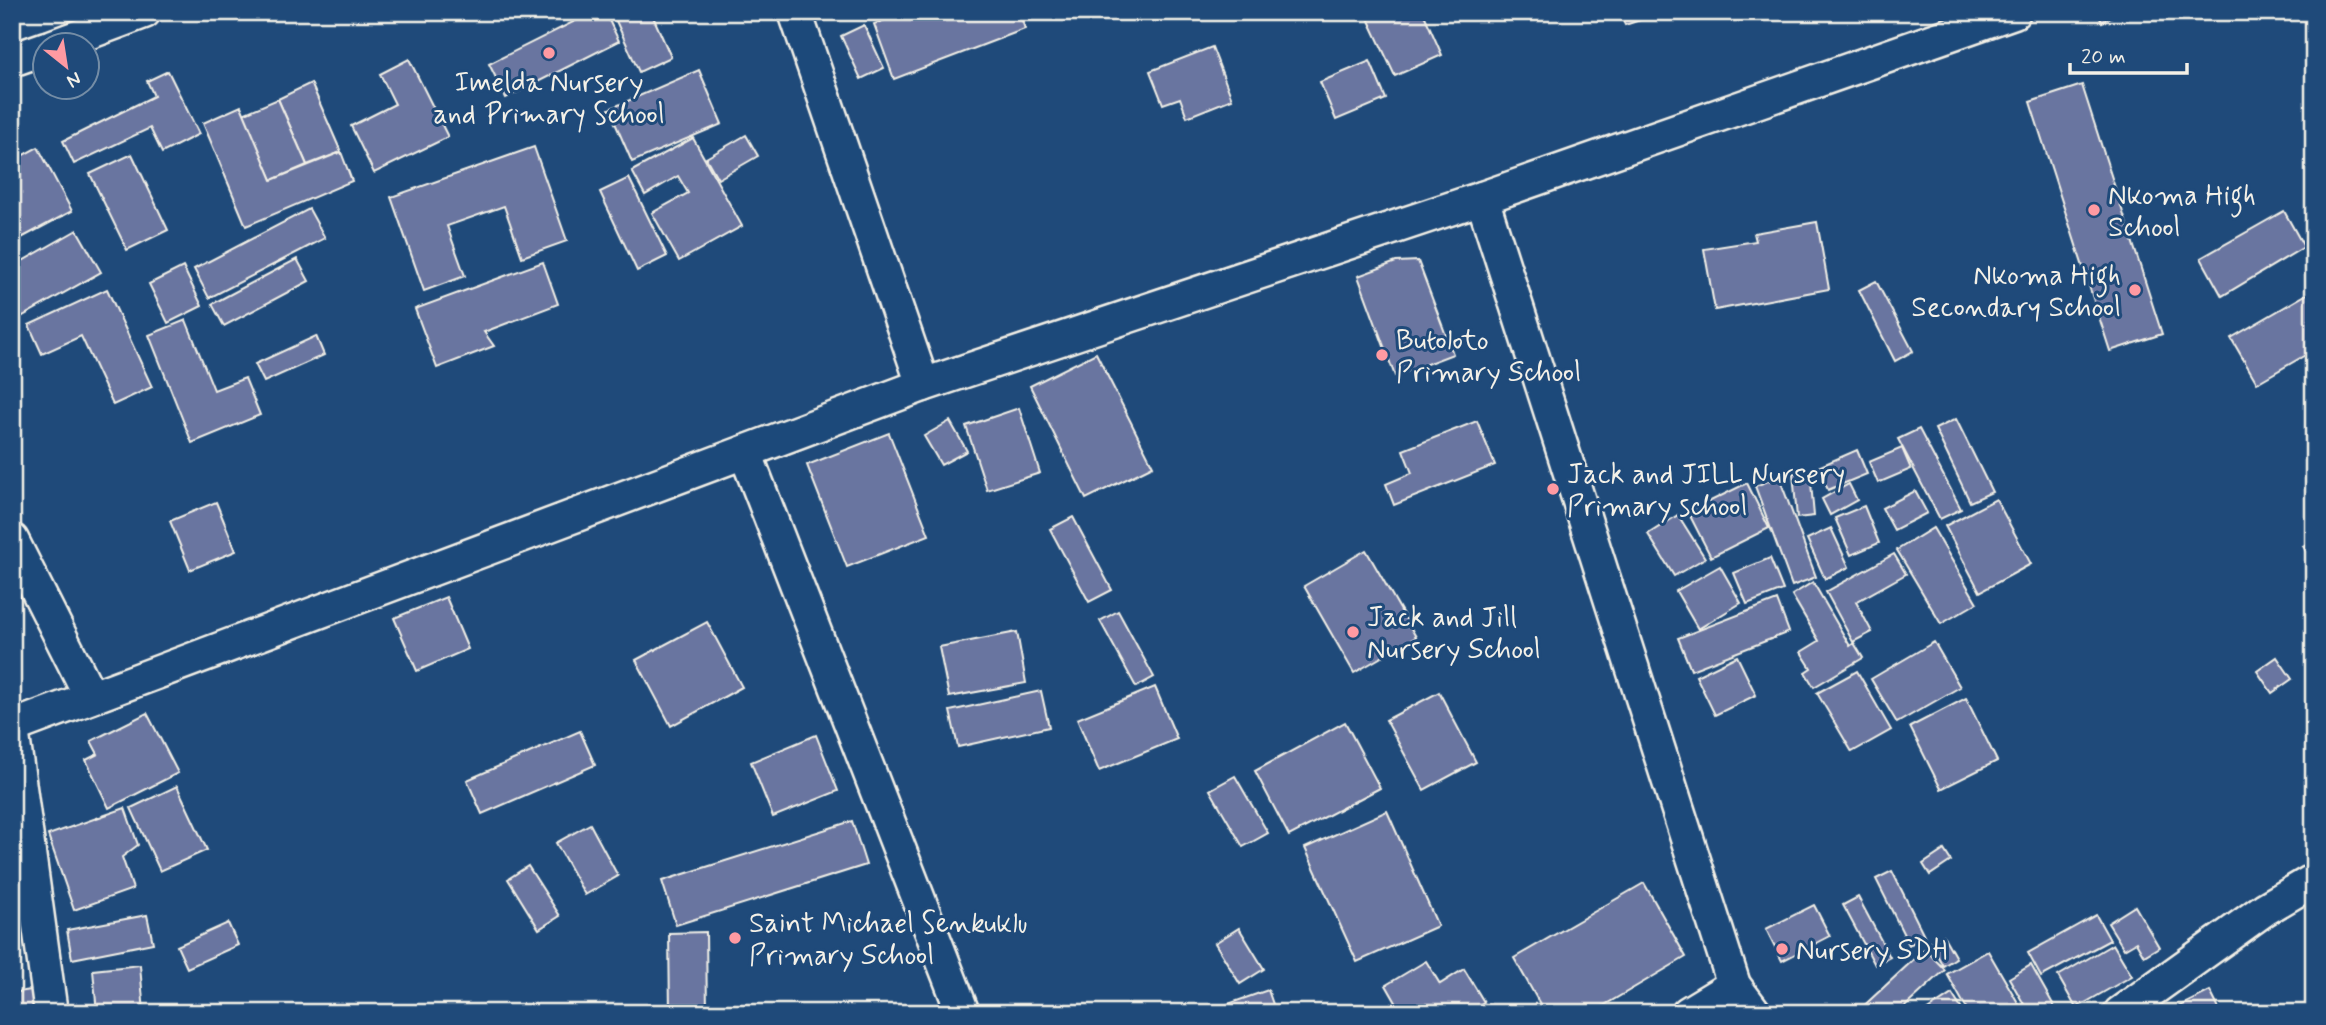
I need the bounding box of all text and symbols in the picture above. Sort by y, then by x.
north arrow [32,32,102,102]
scale bar [2070,32,2188,76]
text: 20 m [2081,43,2126,71]
marker: Imelda Nursery and Primary School [541,45,557,61]
text: N [62,65,85,93]
place label: Imelda Nursery and Primary School [433,65,665,134]
place label: Nkoma High School [2108,178,2256,247]
marker: Nkoma High School [2086,202,2102,218]
place label: Nkoma High Secondary School [1911,258,2121,327]
marker: Nkoma High Secondary School [2127,282,2143,298]
place label: Butoloto Primary School [1396,323,1581,392]
marker: Butoloto Primary School [1374,347,1390,363]
place label: Jack and JILL Nursery Primary school [1567,457,1845,526]
marker: Jack and JILL Nursery Primary school [1545,481,1561,497]
place label: Jack and Jill Nursery School [1367,600,1541,669]
marker: Jack and Jill Nursery School [1345,624,1361,640]
place label: Saint Michael Senkuklu Primary School [749,906,1028,975]
marker: Saint Michael Senkuklu Primary School [727,930,743,946]
place label: Nursery SDH [1796,933,1947,970]
marker: Nursery SDH [1774,941,1790,957]

